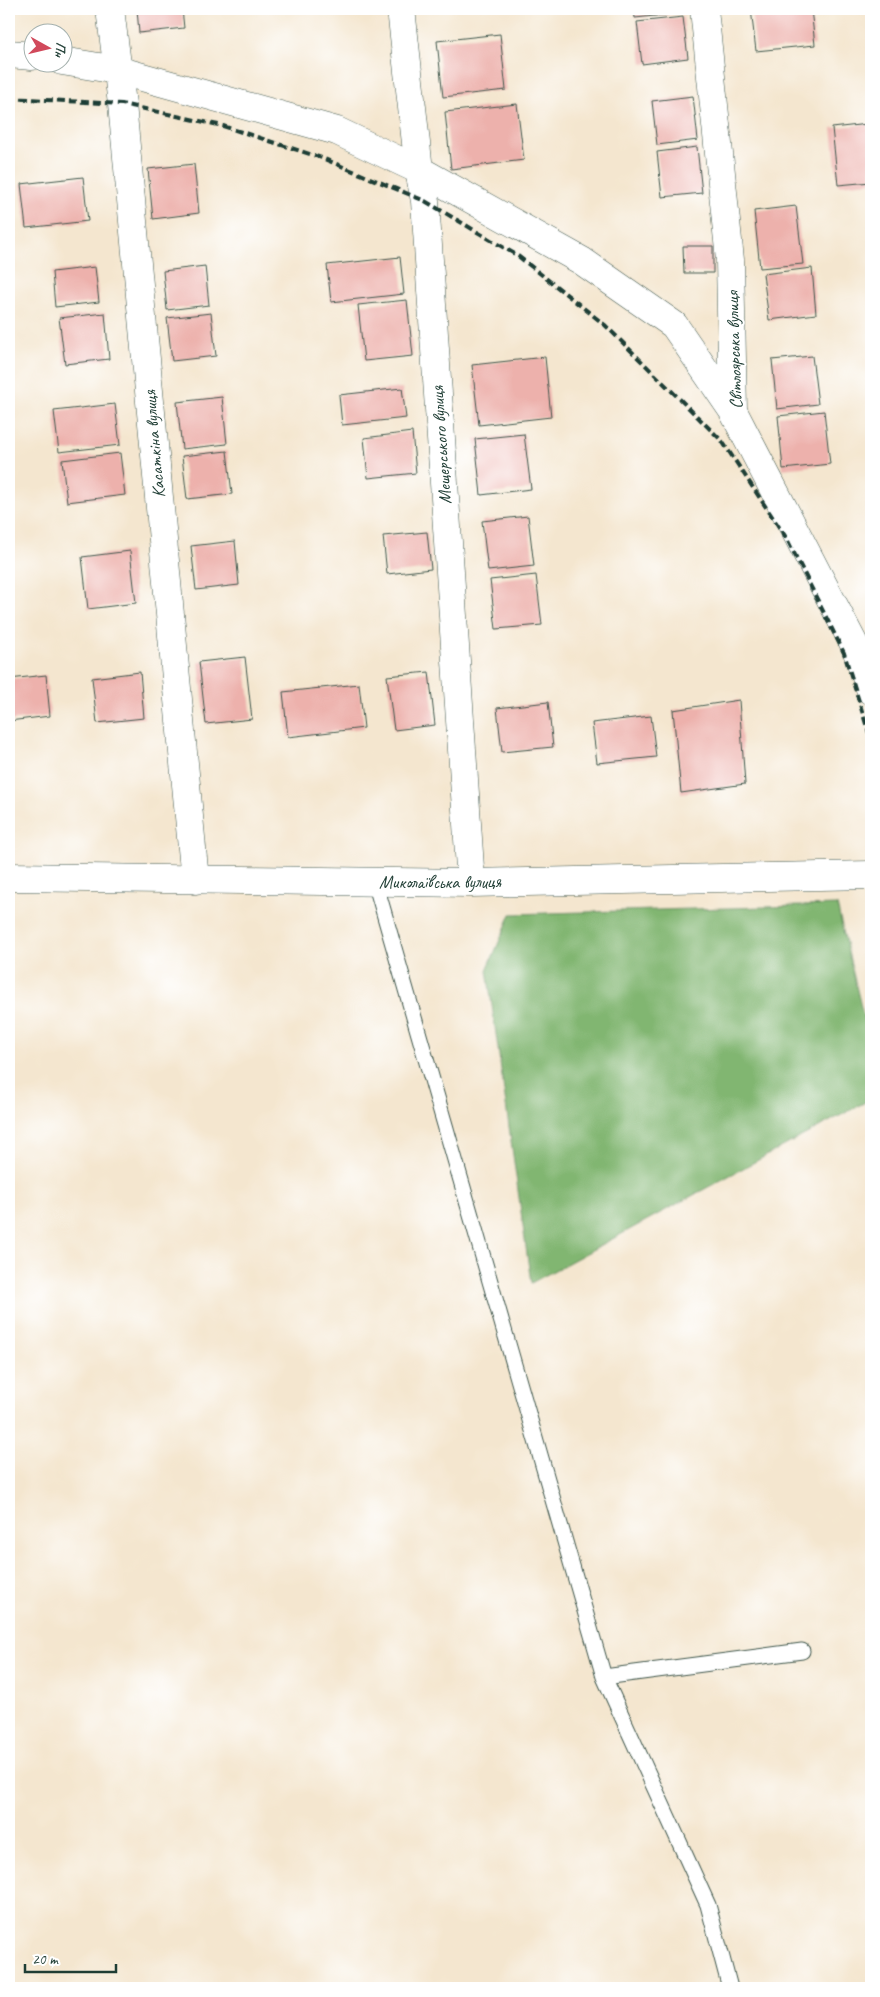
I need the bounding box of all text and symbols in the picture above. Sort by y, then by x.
north arrow [22,22,72,72]
text: Пн [51,41,70,59]
street label: Світлоярська вулиця [721,289,747,409]
street label: Мещерського вулиця [426,384,456,505]
street label: Касаткіна вулиця [138,388,170,499]
street label: Миколаївська вулиця [379,871,502,893]
scale bar [25,1942,116,1974]
text: 20 m [32,1950,59,1969]

